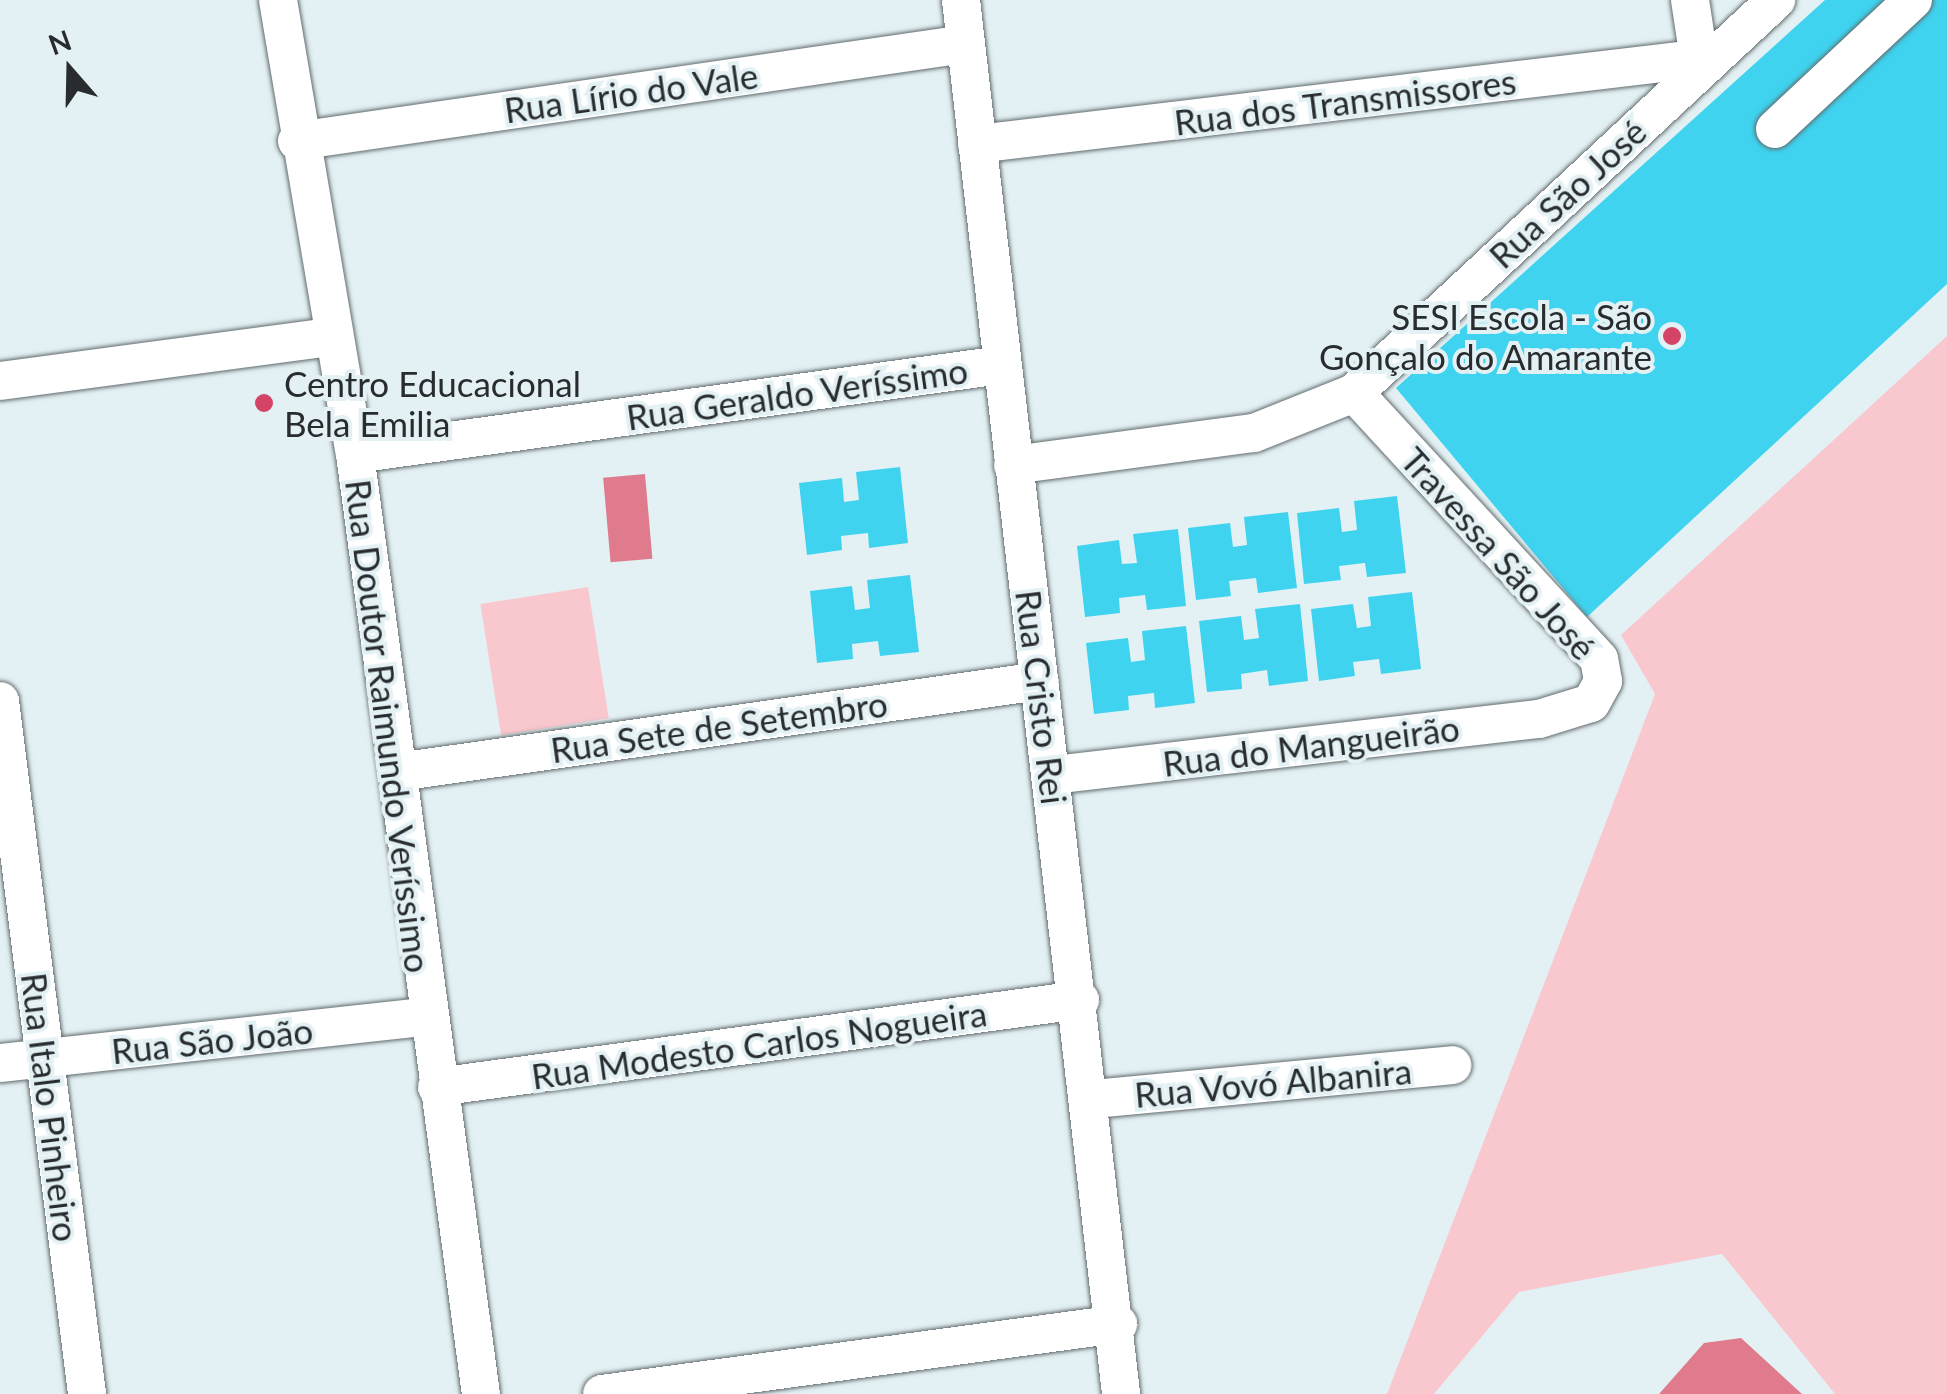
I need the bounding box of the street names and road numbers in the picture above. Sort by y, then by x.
street label: Rua Lírio do Vale [501,53,761,131]
street label: Rua dos Transmissores [1171,59,1519,143]
street label: Rua São José [1480,110,1654,276]
street label: Rua Geraldo Veríssimo [623,348,971,438]
street label: Travessa São José [1393,438,1605,668]
street label: Rua Doutor Raimundo Veríssimo [338,476,440,976]
street label: Rua Cristo Rei [1008,587,1076,807]
street label: Rua Sete de Setembro [548,682,890,770]
street label: Rua do Mangueirão [1160,706,1462,784]
street label: Rua Italo Pinheiro [14,970,88,1244]
street label: Rua Modesto Carlos Nogueira [529,991,989,1097]
street label: Rua São João [109,1008,315,1072]
street label: Rua Vovó Albanira [1131,1049,1415,1115]

